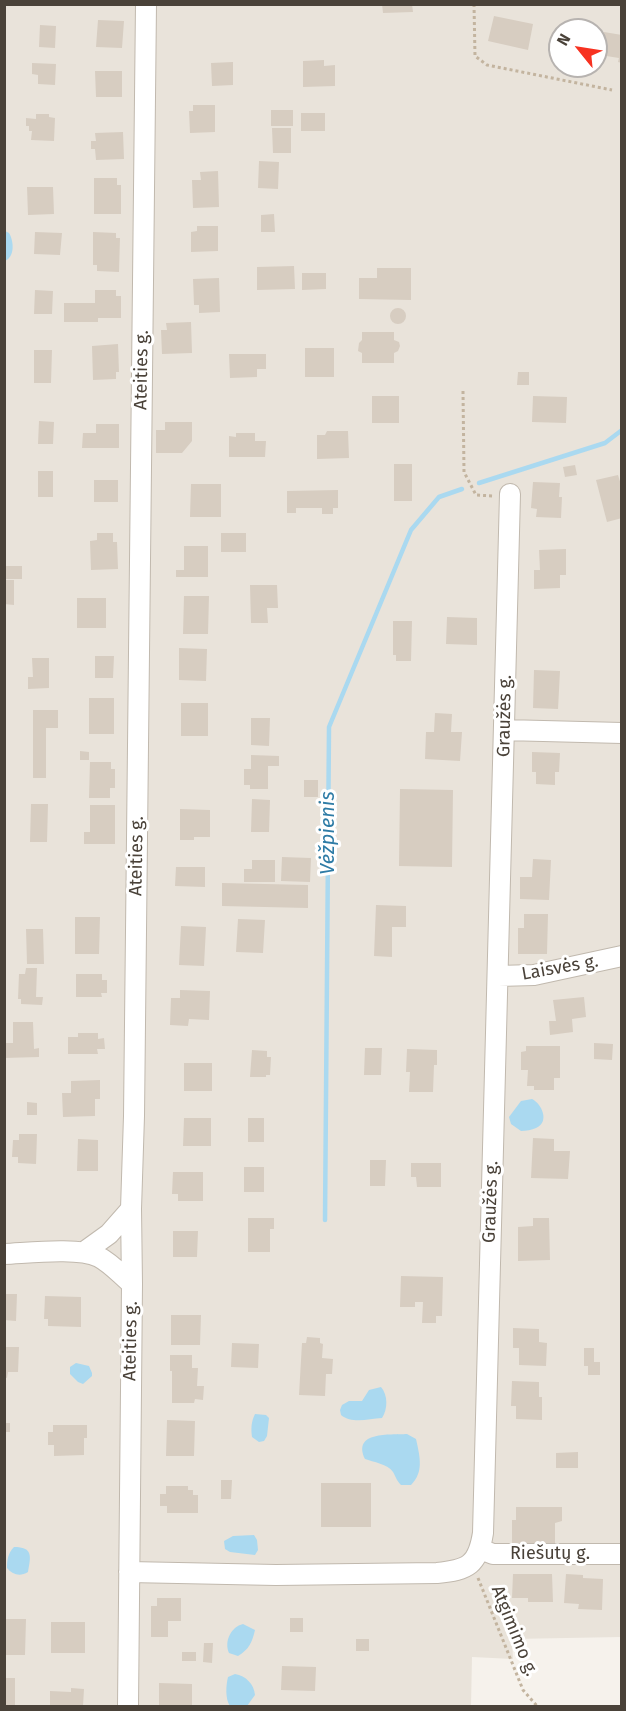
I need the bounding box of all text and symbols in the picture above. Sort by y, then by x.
north arrow [548,18,608,78]
text: N [553,30,575,49]
street label: Ateities g. [131,330,153,410]
street label: Graužės g. [493,675,517,757]
water label: Vėžpienis [316,791,340,875]
street label: Ateities g. [126,816,148,896]
street label: Laisvės g. [520,951,600,985]
street label: Graužės g. [479,1160,503,1244]
street label: Ateities g. [120,1301,142,1381]
street label: Riešutų g. [510,1543,590,1565]
street label: Atgimimo g. [486,1583,542,1679]

